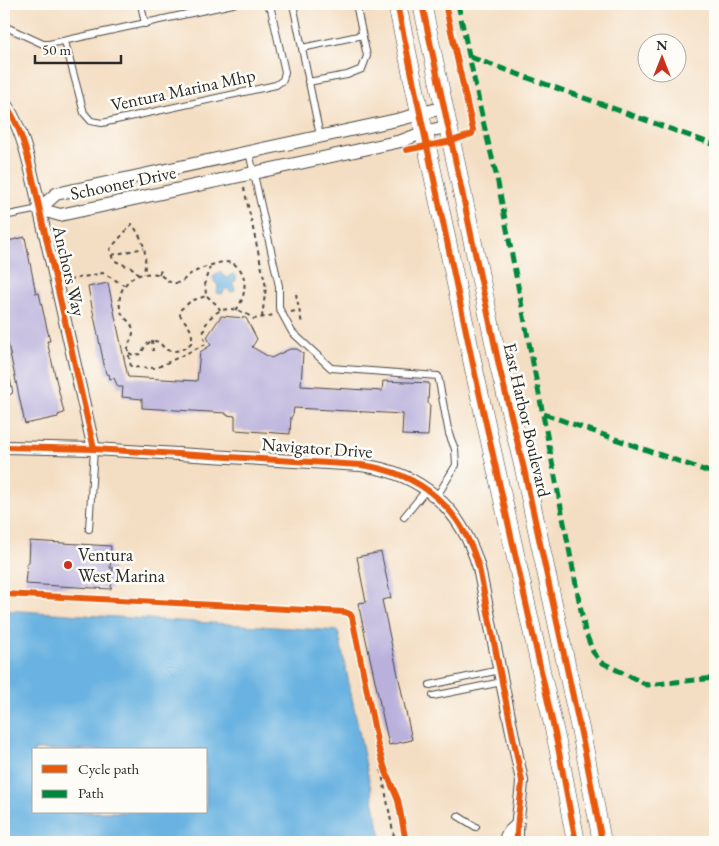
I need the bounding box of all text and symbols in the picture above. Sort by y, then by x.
scale bar [35,32,121,64]
north arrow [636,32,686,82]
text: N [656,36,668,54]
text: 50 m [42,40,71,59]
street label: Ventura Marina Mhp [108,63,257,116]
street label: Schooner Drive [68,160,178,205]
street label: Anchors Way [48,222,91,319]
street label: East Harbor Boulevard [499,340,557,500]
street label: Navigator Drive [261,432,373,463]
place label: Ventura West Marina [78,543,166,587]
marker: Ventura West Marina [62,559,74,571]
legend [32,748,208,814]
text: Cycle path [78,759,140,778]
text: Path [78,783,104,802]

